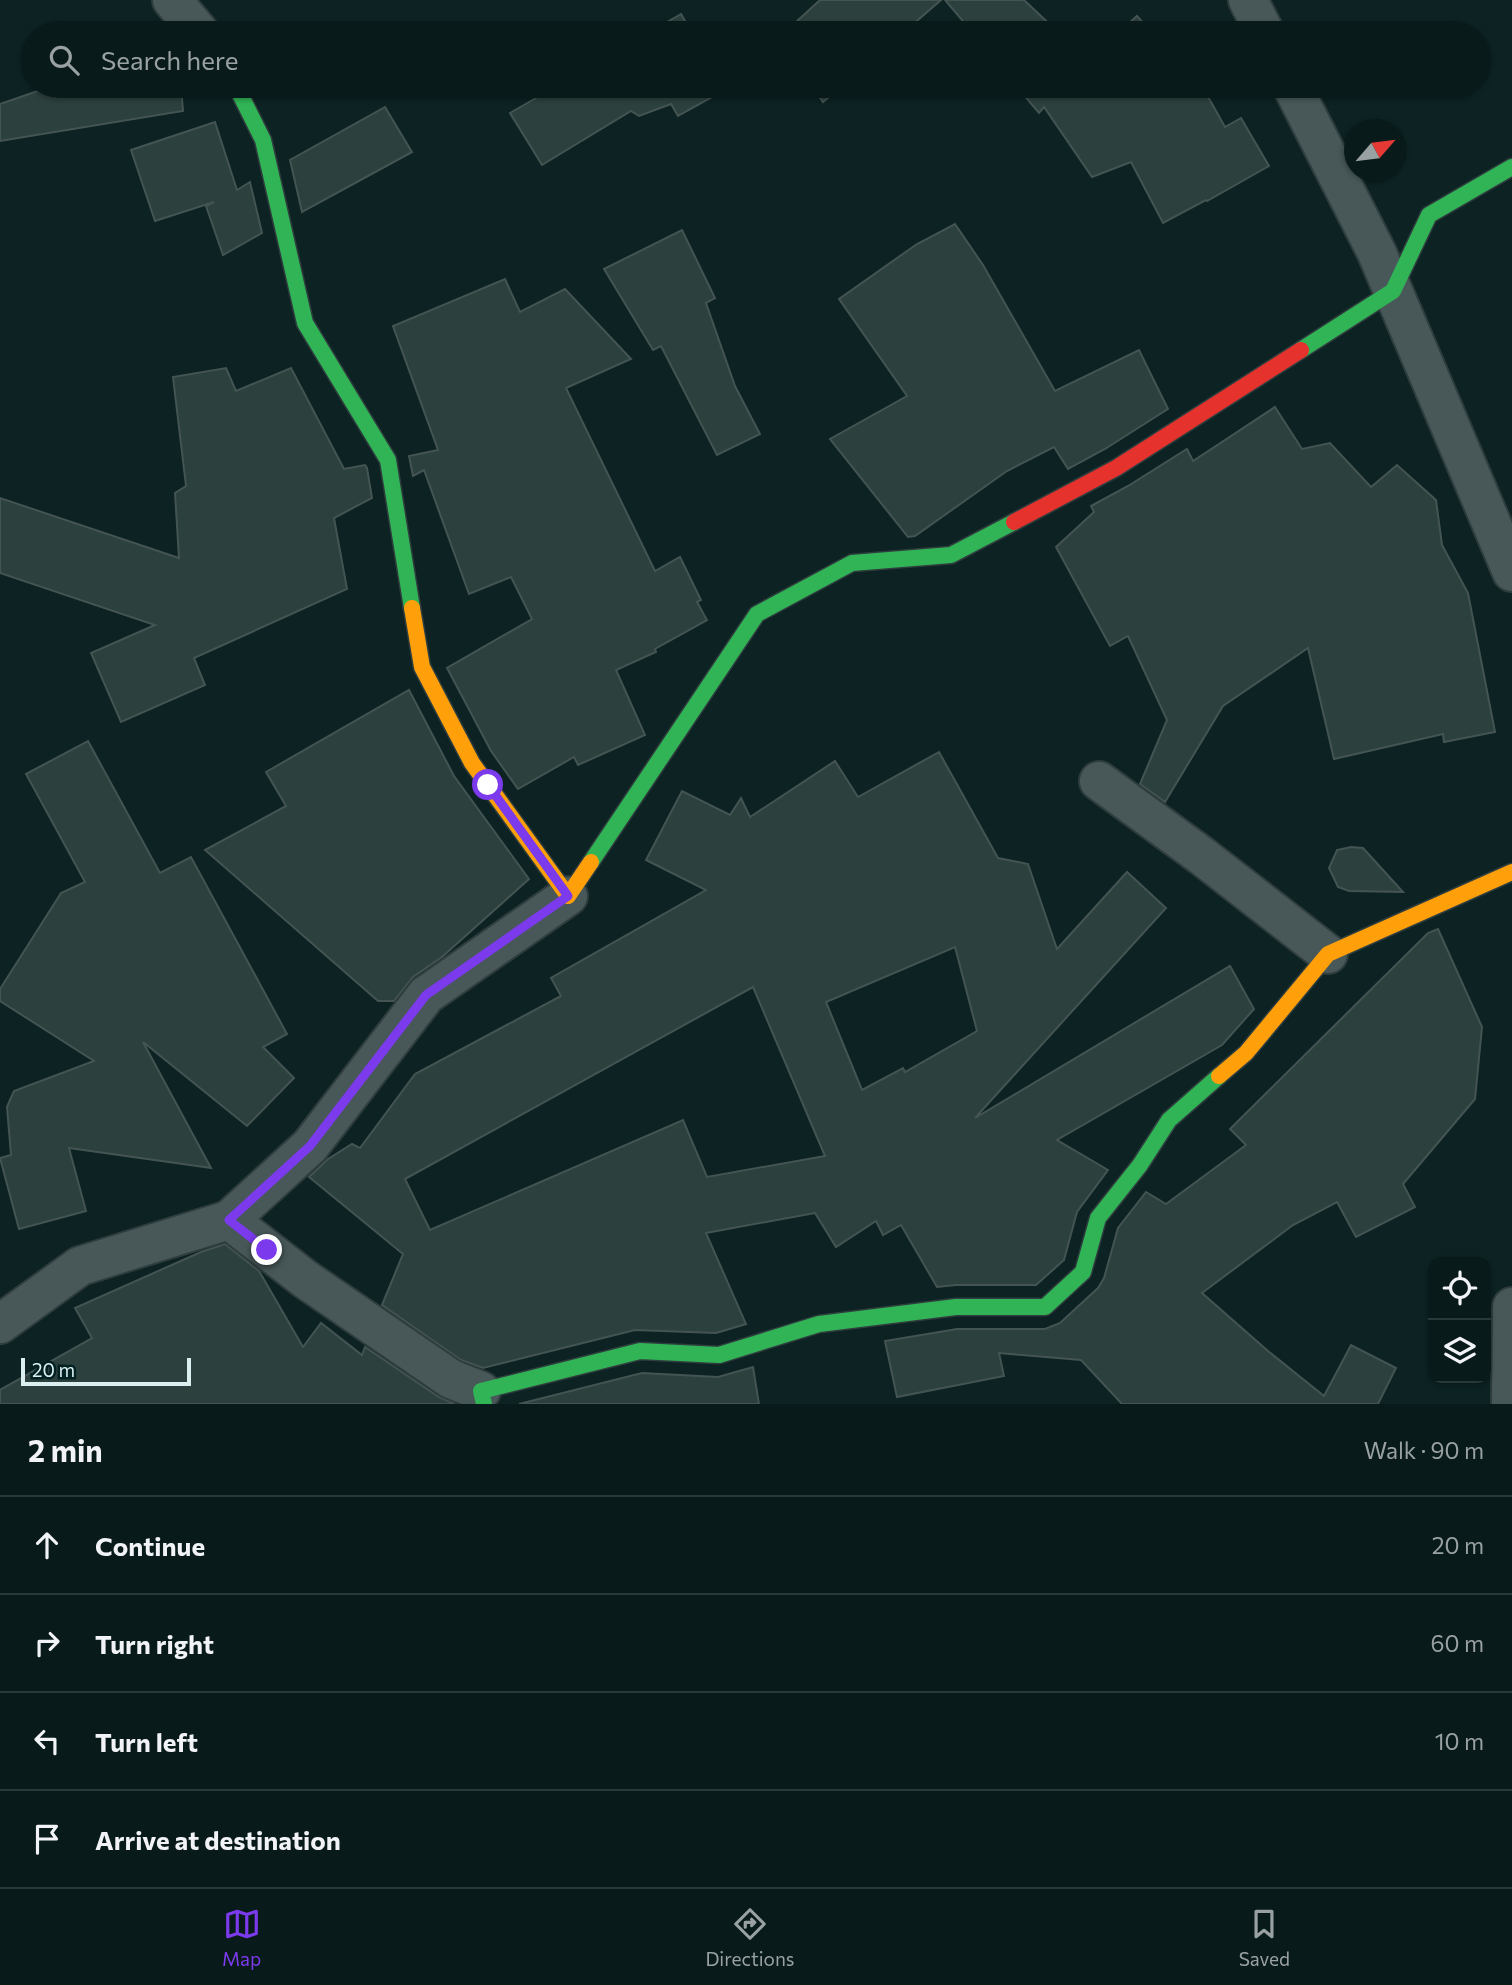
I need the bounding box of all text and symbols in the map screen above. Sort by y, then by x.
search box [21,21,1491,98]
icon: search [45,41,83,79]
text: Search here [101,44,239,75]
north arrow [1344,119,1407,182]
route start [472,769,503,800]
route end [251,1234,282,1265]
map controls [1428,1257,1491,1383]
button: locate [1428,1257,1491,1320]
button: layers [1428,1320,1491,1383]
scale bar [21,1355,191,1387]
text: 20 m [32,1358,75,1381]
text: 2 min [28,1431,103,1468]
text: Walk · 90 m [1364,1436,1484,1464]
icon: ahead [28,1526,66,1564]
text: Continue [95,1530,205,1561]
text: 20 m [1432,1531,1484,1559]
icon: right [28,1624,66,1662]
text: Turn right [95,1628,214,1659]
text: 60 m [1431,1629,1484,1657]
icon: left [28,1722,66,1760]
text: Turn left [95,1726,198,1757]
text: 10 m [1435,1727,1484,1755]
icon: arrive [28,1820,66,1858]
text: Arrive at destination [95,1824,341,1855]
tab: Map [222,1905,261,1970]
tab: Directions [705,1905,795,1970]
tab: Saved [1239,1905,1290,1970]

